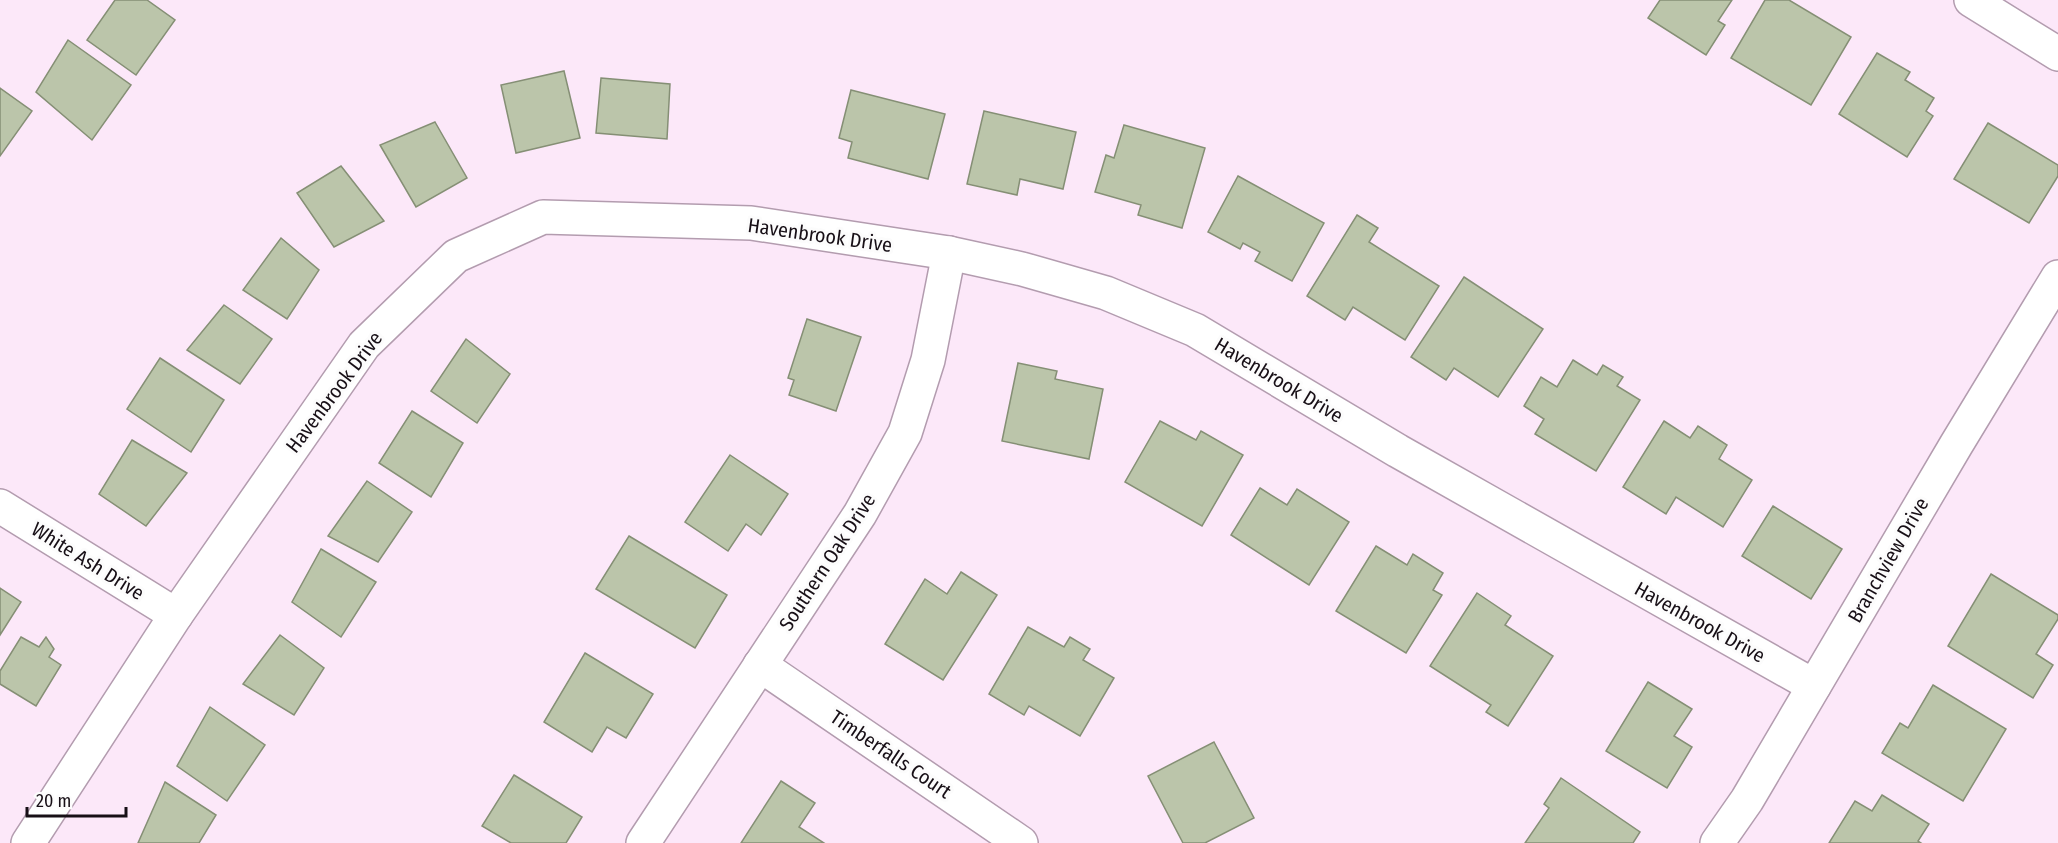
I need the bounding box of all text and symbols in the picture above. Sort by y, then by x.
street label: Havenbrook Drive [746,213,894,257]
street label: Havenbrook Drive [281,327,387,457]
street label: Havenbrook Drive [1211,332,1347,428]
street label: Southern Oak Drive [774,489,880,635]
street label: Branchview Drive [1842,493,1934,627]
street label: White Ash Drive [27,517,149,605]
street label: Havenbrook Drive [1631,576,1769,668]
street label: Timberfalls Court [826,705,956,803]
scale bar [27,780,126,818]
text: 20 m [36,790,71,812]

